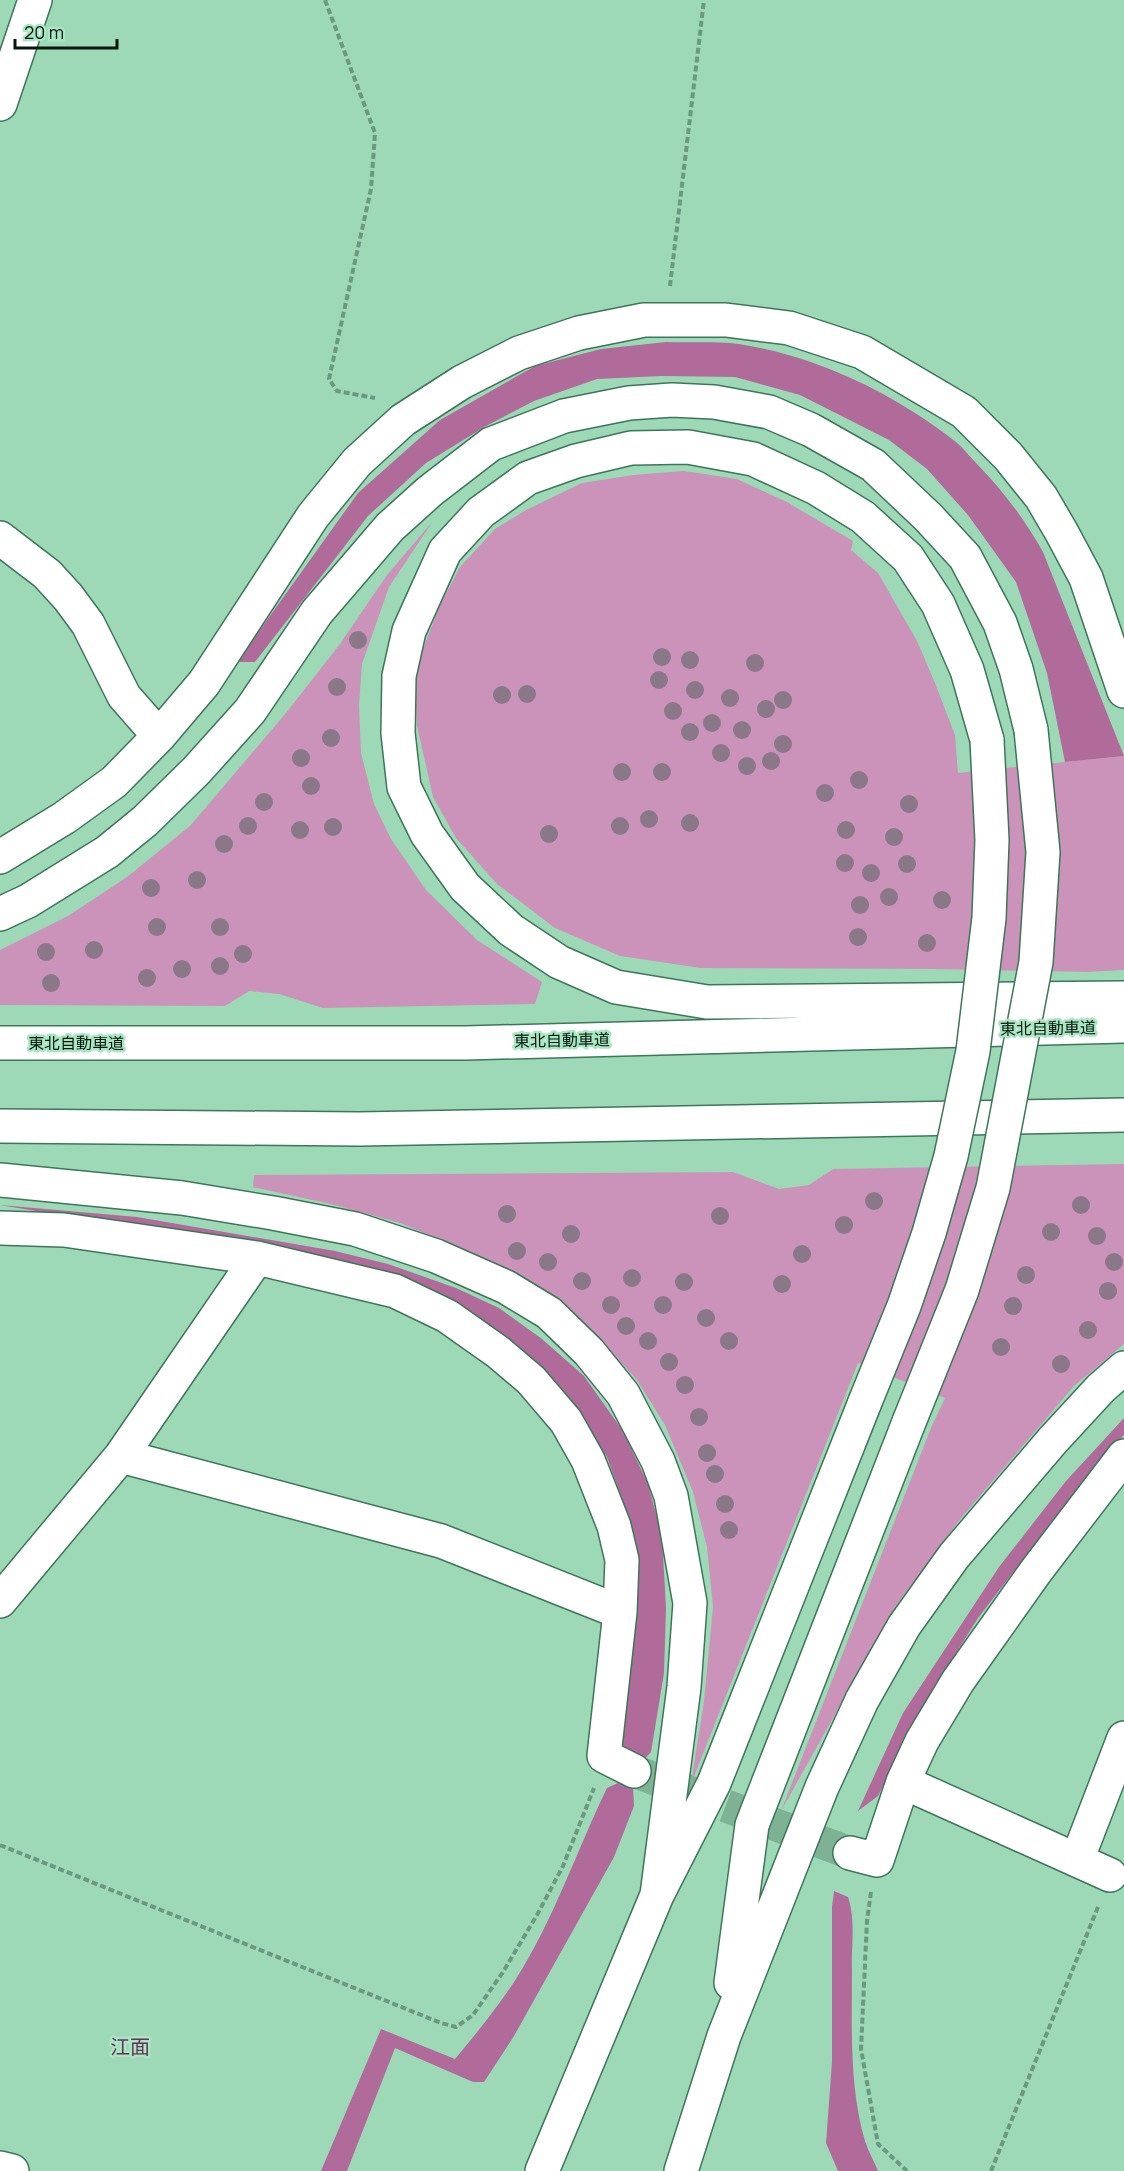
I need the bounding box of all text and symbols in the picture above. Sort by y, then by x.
scale bar [15,12,117,50]
text: 20 m [24,20,64,44]
street label: 東北自動車道 [1000,1016,1096,1040]
street label: 東北自動車道 [514,1028,610,1052]
street label: 東北自動車道 [28,1032,124,1054]
district label: 江面 [110,2033,150,2060]

